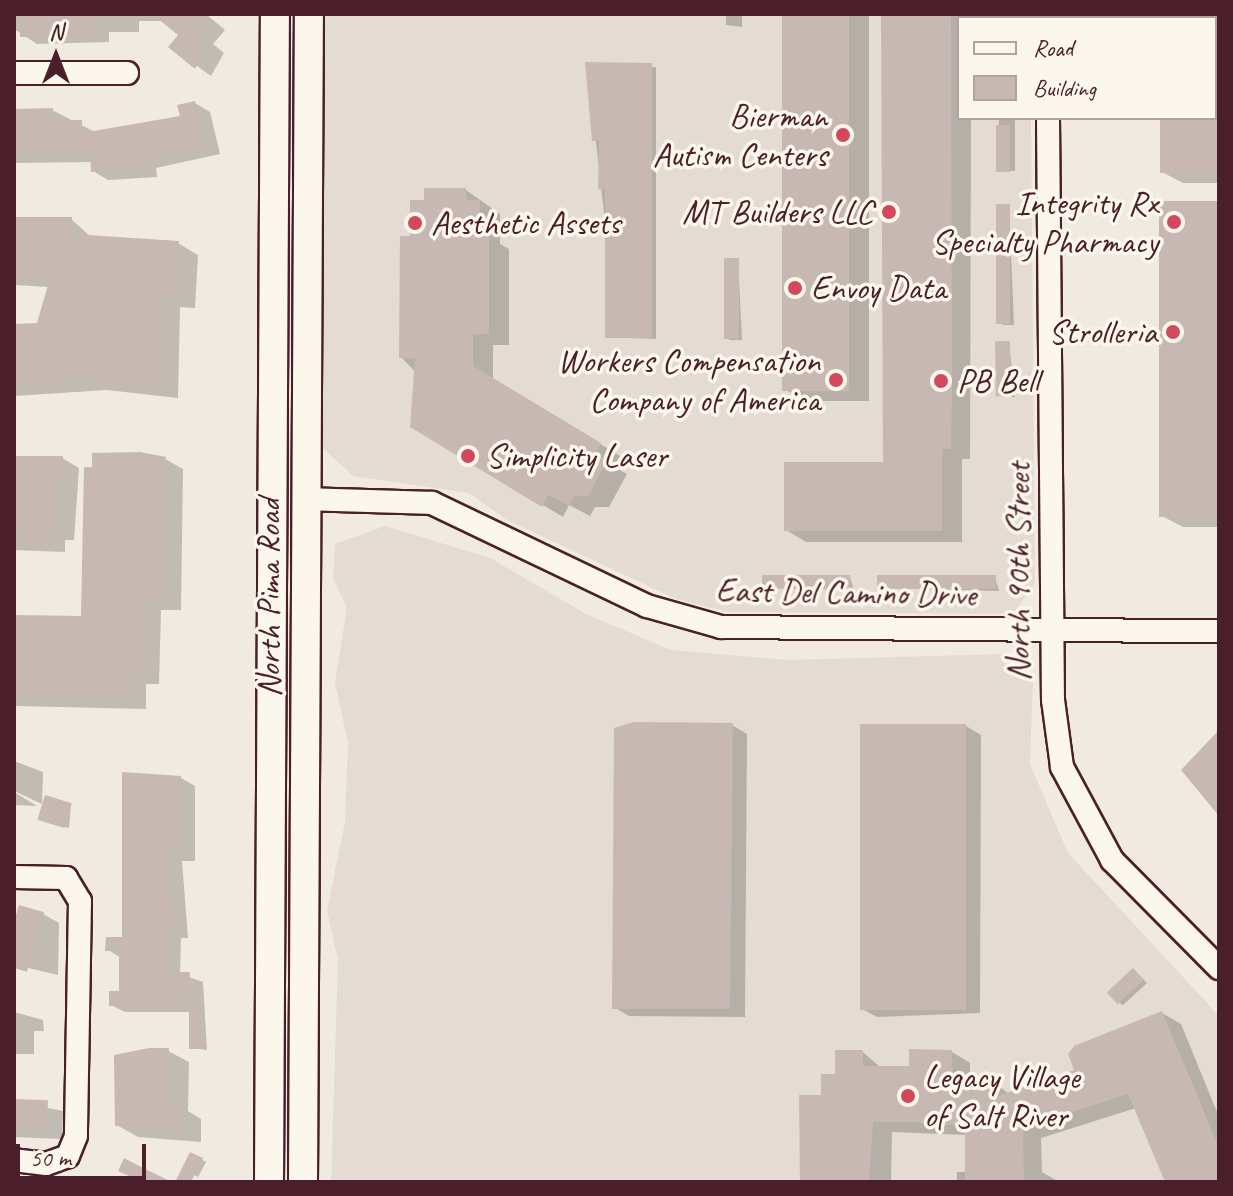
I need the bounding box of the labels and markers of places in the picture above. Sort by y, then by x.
place label: Bierman Autism Centers [653,95,827,174]
marker: Bierman Autism Centers [834,126,852,144]
place label: Integrity Rx Specialty Pharmacy [933,182,1158,262]
place label: MT Builders LLC [682,192,873,232]
place label: Aesthetic Assets [431,203,620,243]
marker: MT Builders LLC [880,203,898,221]
marker: Integrity Rx Specialty Pharmacy [1165,213,1183,231]
marker: Aesthetic Assets [406,214,424,232]
place label: Envoy Data [811,268,947,308]
marker: Envoy Data [786,279,804,297]
place label: Strolleria [1048,312,1157,352]
marker: Strolleria [1164,323,1182,341]
place label: Workers Compensation Company of America [559,340,820,420]
place label: PB Bell [957,361,1039,401]
marker: Workers Compensation Company of America [827,371,845,389]
marker: PB Bell [932,372,950,390]
place label: Simplicity Laser [486,436,667,476]
marker: Simplicity Laser [457,445,479,467]
place label: Legacy Village of Salt River [924,1056,1078,1136]
marker: Legacy Village of Salt River [899,1087,917,1105]

